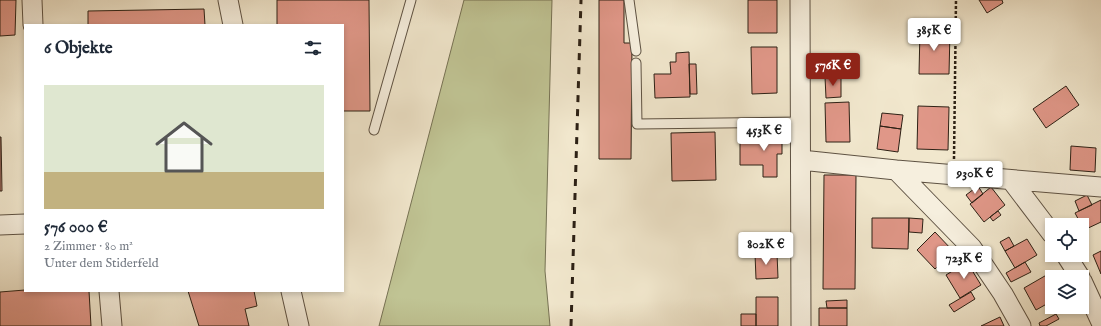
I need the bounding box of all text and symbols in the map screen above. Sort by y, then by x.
pin: 385K € [901,18,967,52]
text: 385K € [917,22,951,39]
icon: filters [302,37,324,59]
text: 6 Objekte [44,38,113,59]
pin: 576K € [800,53,866,87]
text: 576K € [815,57,851,74]
icon: home [148,111,220,183]
pin: 453K € [731,118,797,152]
text: 453K € [746,122,782,139]
pin: 930K € [942,161,1008,195]
text: 930K € [957,165,993,182]
text: 576 000 € [44,217,108,238]
map controls [1045,218,1089,314]
button: locate [1045,218,1089,262]
pin: 802K € [733,232,799,266]
text: 802K € [747,236,785,253]
text: 2 Zimmer · 80 m² [44,238,133,255]
pin: 723K € [931,246,997,280]
text: 723K € [946,250,982,267]
text: Unter dem Stiderfeld [44,255,159,272]
button: layers [1045,270,1089,314]

